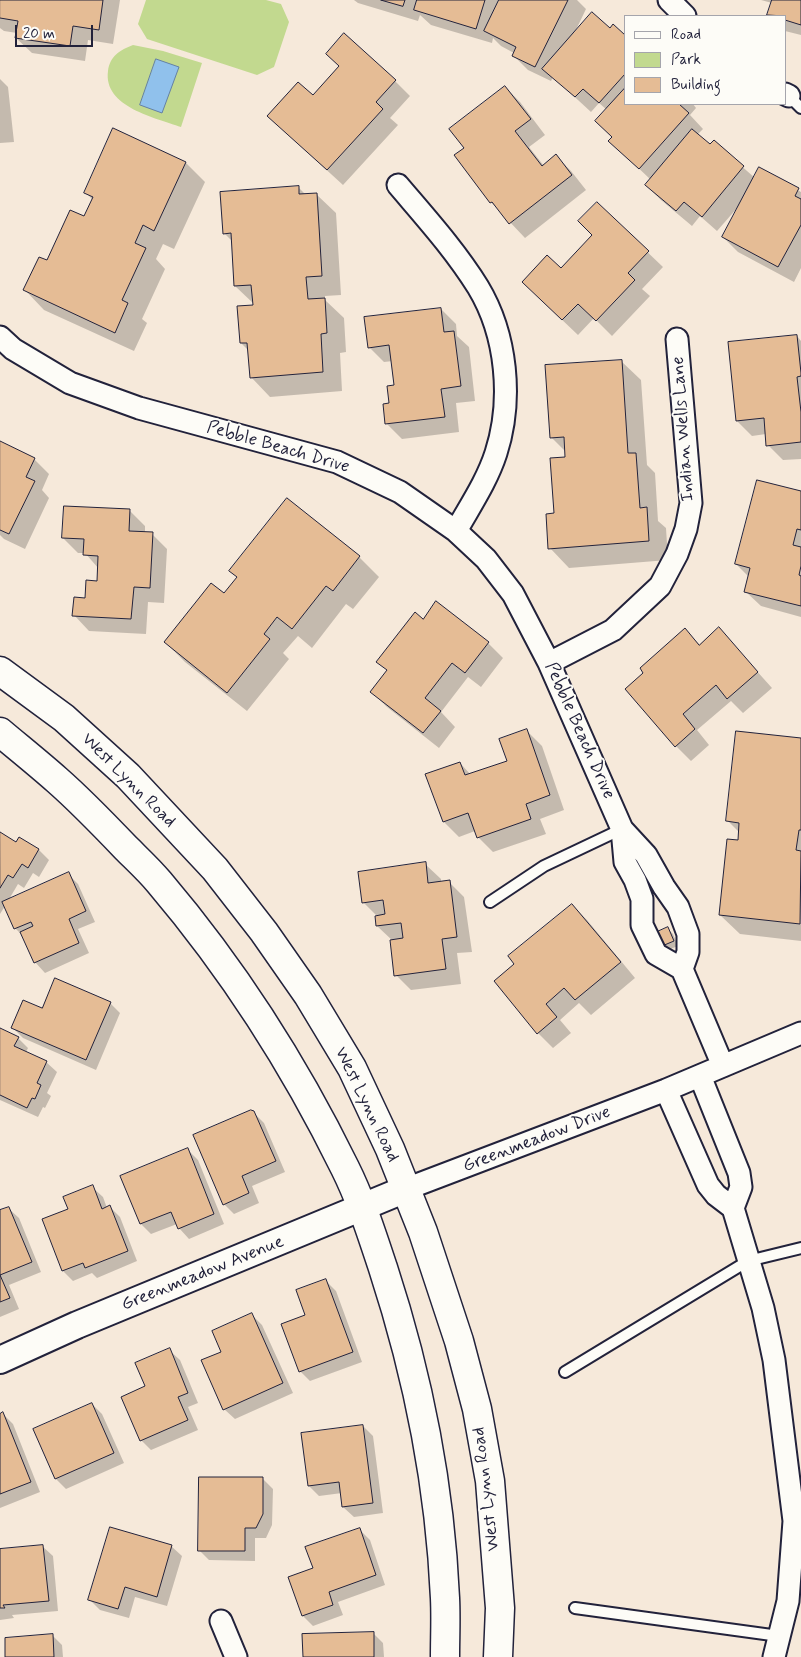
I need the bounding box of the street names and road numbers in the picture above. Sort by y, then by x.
street label: Indian Wells Lane [668,356,700,502]
street label: Pebble Beach Drive [204,417,352,479]
street label: Pebble Beach Drive [539,659,619,803]
street label: West Lynn Road [76,729,180,833]
street label: West Lynn Road [329,1044,403,1166]
street label: Greenmeadow Drive [460,1102,614,1178]
street label: Greenmeadow Avenue [119,1232,287,1316]
street label: West Lynn Road [469,1426,505,1552]

